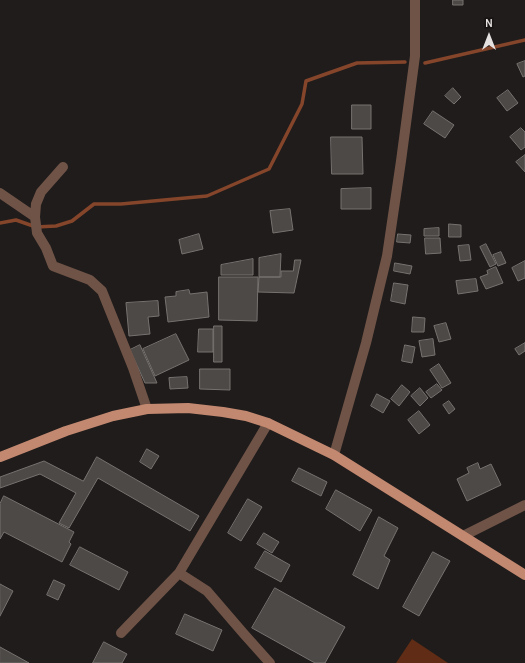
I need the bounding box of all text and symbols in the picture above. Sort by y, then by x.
north arrow [469,16,509,56]
text: N [485,17,493,30]

